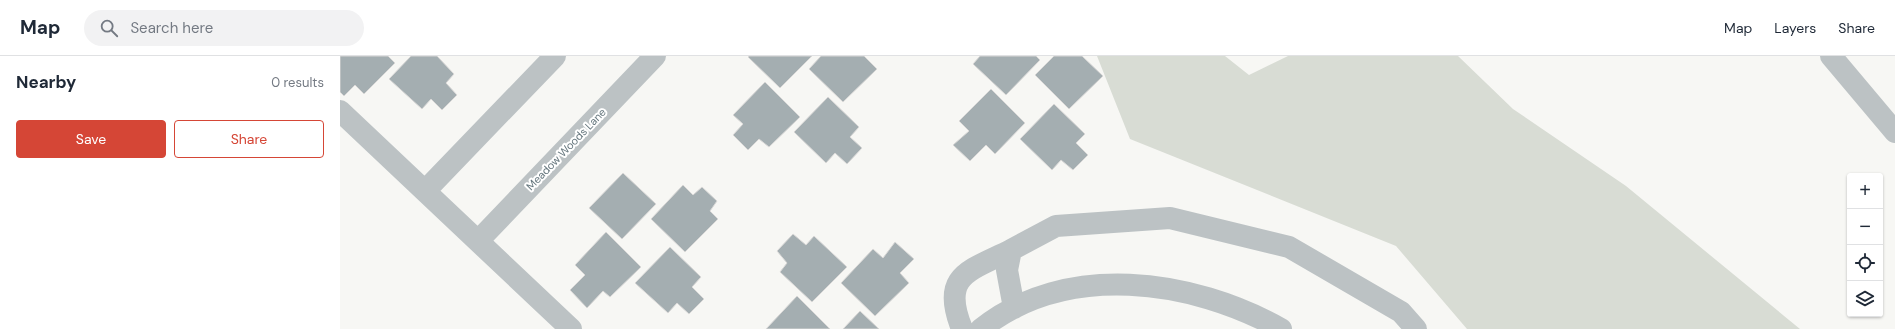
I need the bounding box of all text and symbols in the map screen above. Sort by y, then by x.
search box [84,10,364,46]
text: Map [20,15,60,40]
icon: search [98,17,120,39]
text: Search here [130,18,213,38]
text: Map [1724,19,1752,37]
text: Layers [1774,19,1816,37]
text: Share [1838,19,1875,37]
text: Nearby [16,71,76,93]
text: 0 results [271,74,324,91]
street label: Meadow Woods Lane [523,105,609,193]
button: Save [16,120,166,158]
button: Share [174,120,324,158]
map controls [1847,173,1883,317]
button: + [1847,173,1883,209]
button: − [1847,209,1883,245]
button: locate [1847,245,1883,281]
button: layers [1847,281,1883,317]

